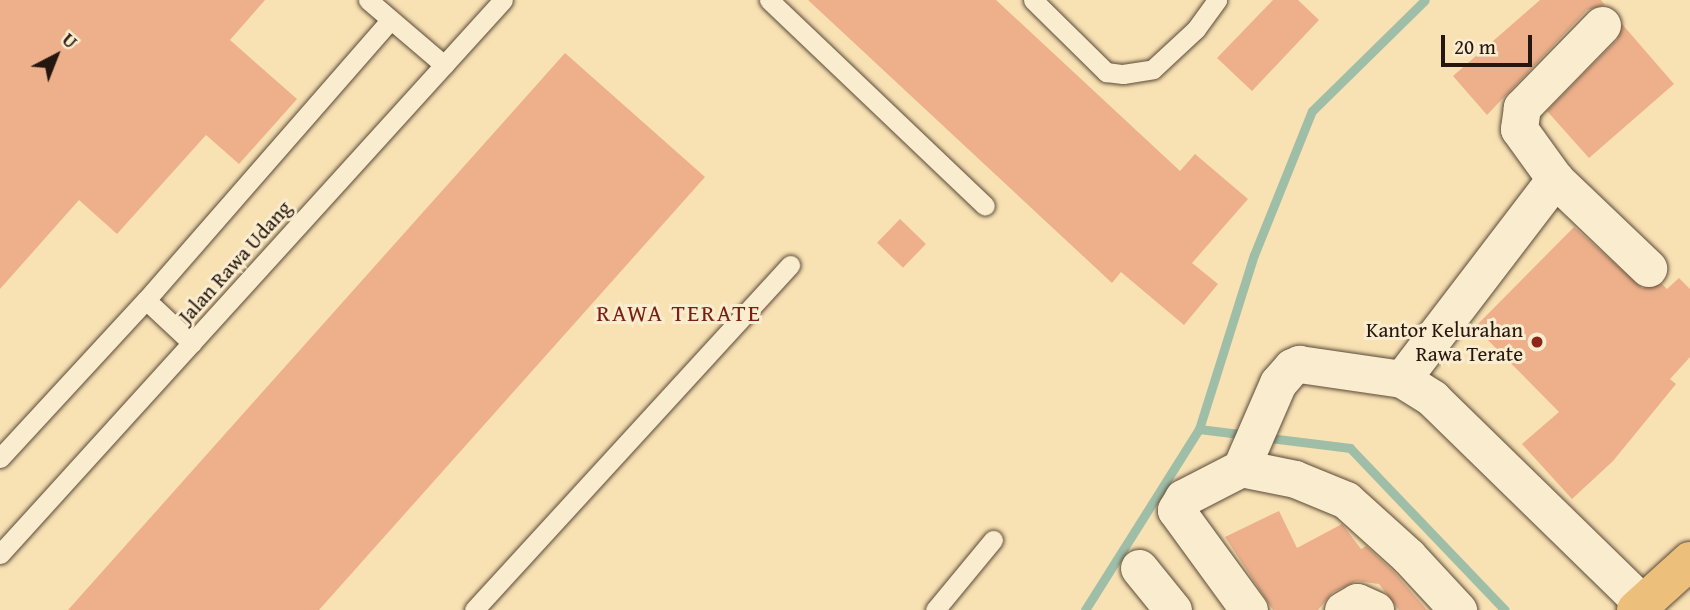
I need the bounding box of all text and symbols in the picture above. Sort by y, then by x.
north arrow [21,21,91,91]
scale bar [1445,21,1536,65]
text: U [56,26,84,55]
text: 20 m [1454,31,1496,62]
street label: Jalan Rawa Udang [173,195,297,329]
district label: RAWA TERATE [598,299,760,327]
place label: Kantor Kelurahan Rawa Terate [1366,317,1523,367]
marker: Kantor Kelurahan Rawa Terate [1529,334,1545,350]

